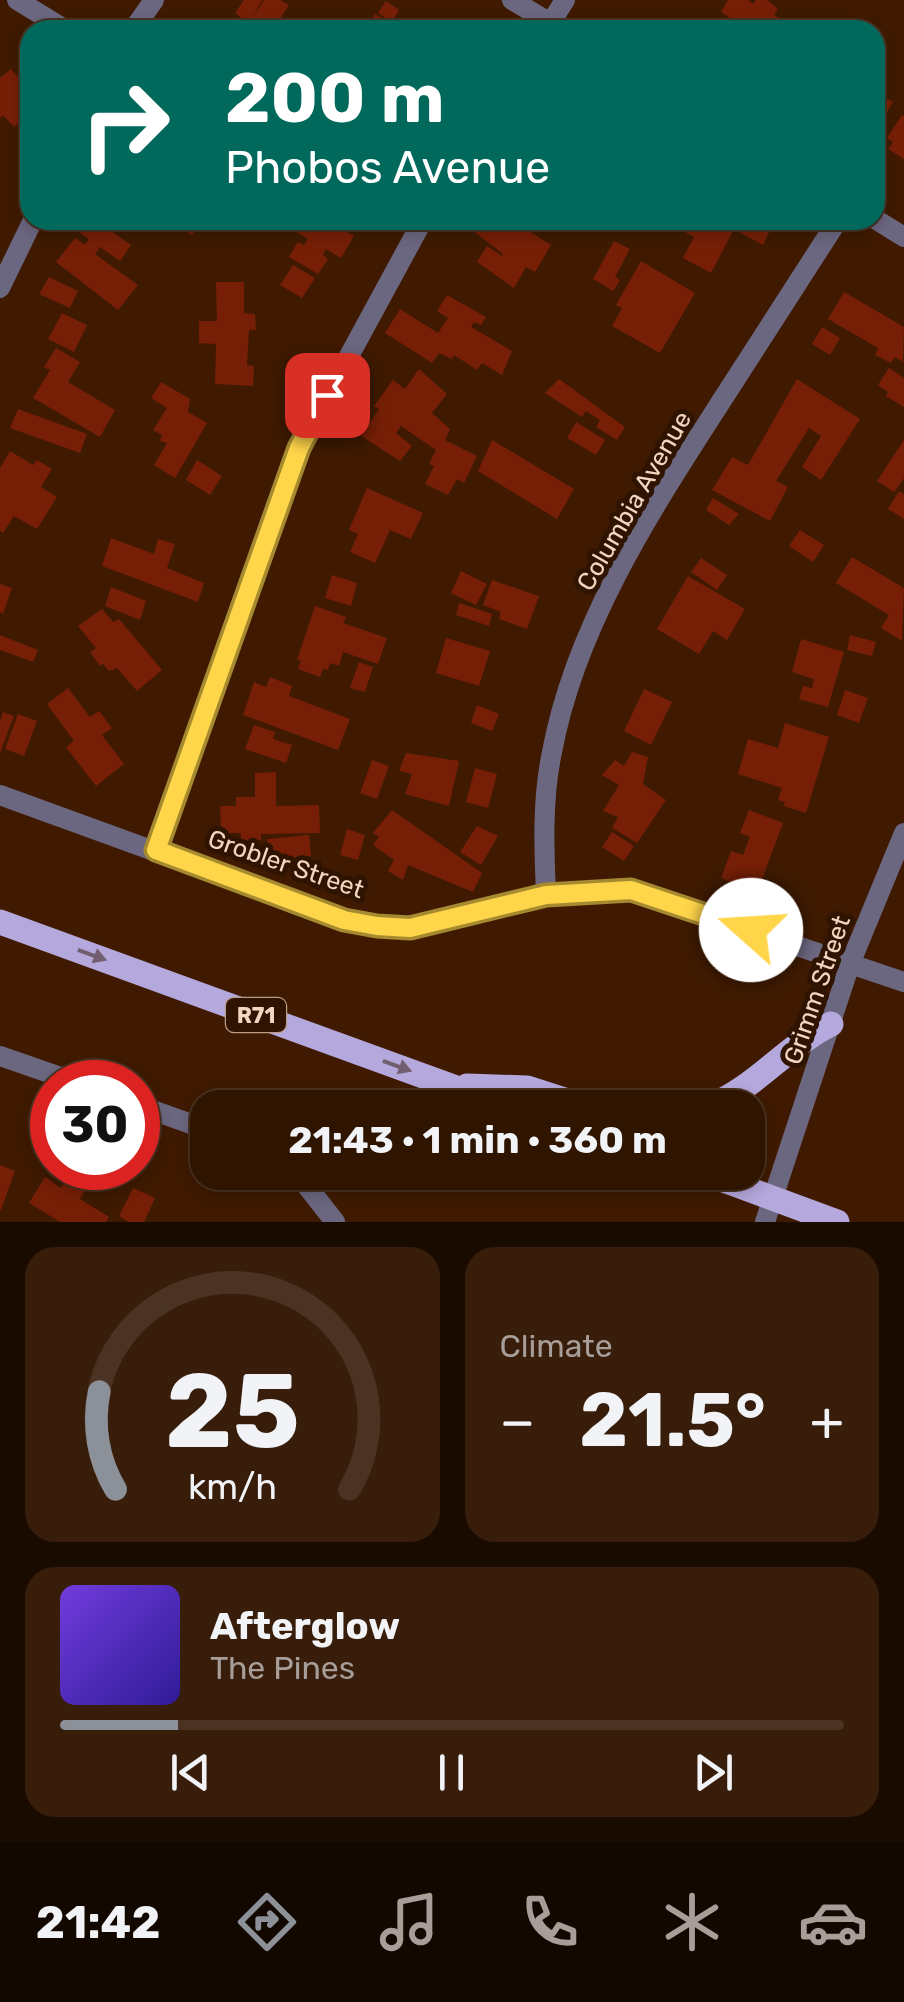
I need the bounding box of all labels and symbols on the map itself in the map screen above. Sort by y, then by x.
pin [285,353,370,438]
street label: Columbia Avenue [571,406,697,596]
street label: Grobler Street [204,824,368,904]
position arrow [699,878,803,982]
street label: Grimm Street [778,912,856,1068]
one-way arrow [77,948,107,963]
road number: R71 [226,998,286,1032]
one-way arrow [382,1059,412,1074]
speed limit sign: 30 [30,1060,160,1190]

